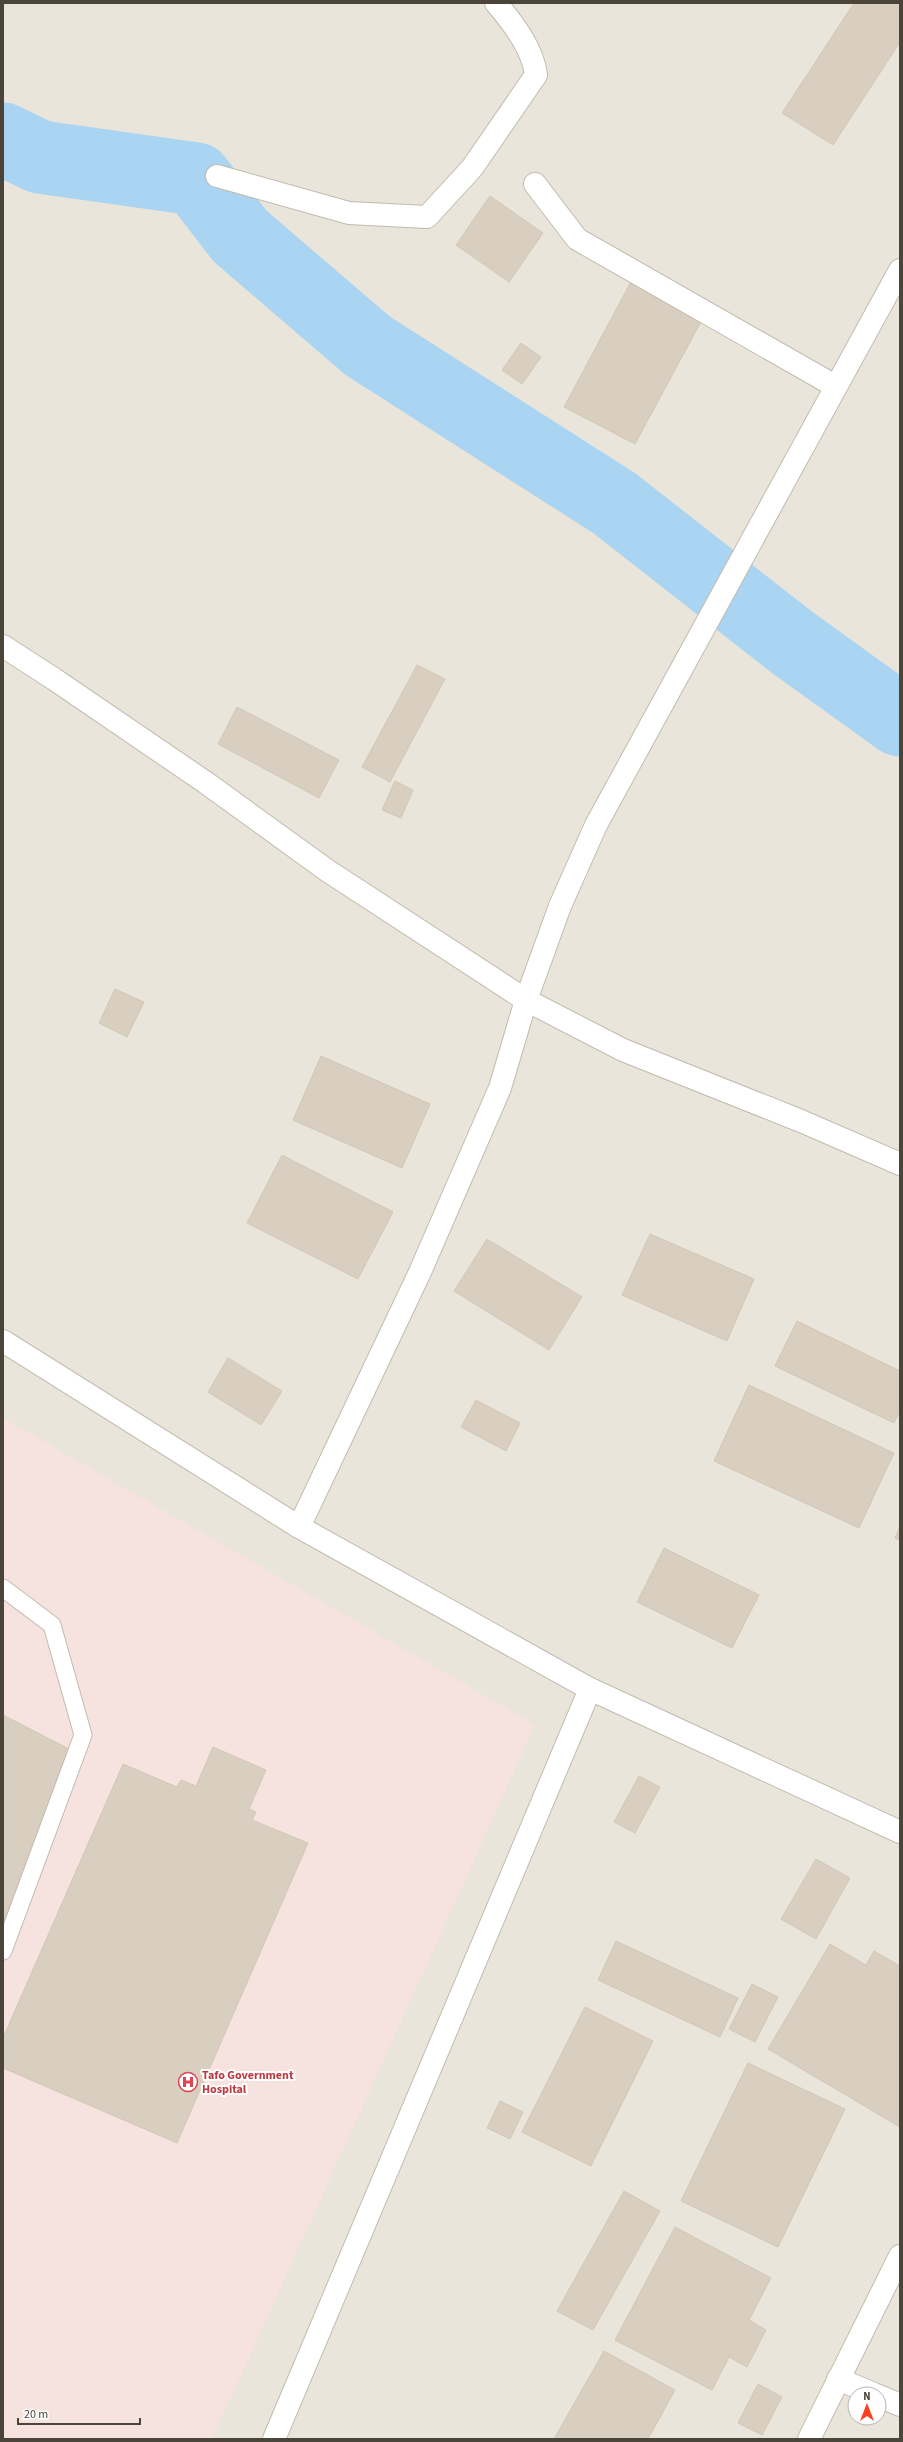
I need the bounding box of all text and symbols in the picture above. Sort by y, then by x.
place label: Tafo Government Hospital [202,2067,294,2098]
hospital icon: Tafo Government Hospital [177,2071,199,2093]
north arrow [847,2386,887,2426]
text: N [863,2389,871,2404]
scale bar [18,2400,140,2426]
text: 20 m [24,2406,48,2423]

